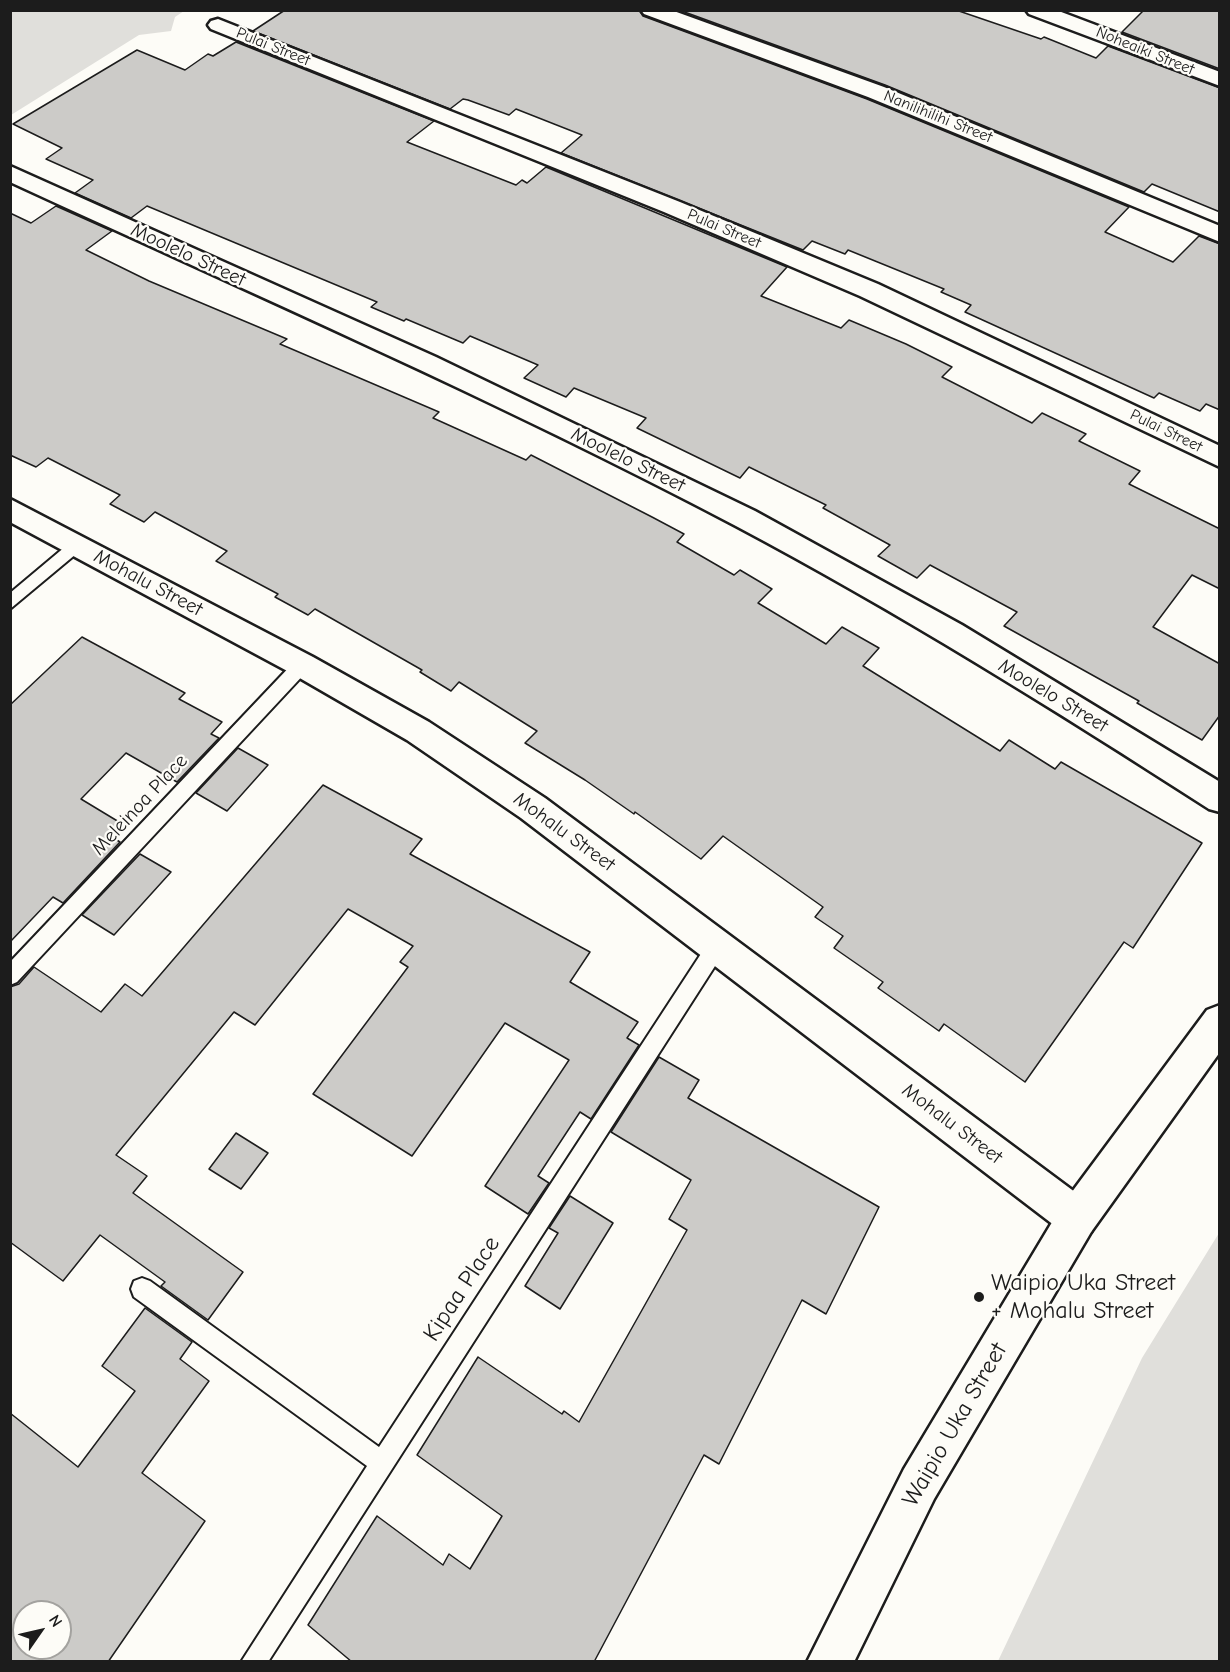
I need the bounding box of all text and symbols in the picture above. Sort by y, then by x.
street label: Noheaiki Street [1093,23,1197,79]
street label: Pulai Street [233,24,313,70]
street label: Nanilihilihi Street [881,86,995,148]
street label: Pulai Street [684,205,764,253]
street label: Moolelo Street [127,218,249,292]
street label: Pulai Street [1127,405,1205,457]
street label: Moolelo Street [567,422,689,498]
street label: Mohalu Street [90,544,206,622]
street label: Moolelo Street [994,654,1112,738]
street label: Meleinoa Place [87,749,193,861]
street label: Mohalu Street [509,787,619,877]
street label: Mohalu Street [897,1078,1007,1170]
street label: Kipaa Place [417,1231,507,1347]
place label: Waipio Uka Street + Mohalu Street [991,1269,1175,1325]
marker: Waipio Uka Street + Mohalu Street [972,1290,986,1304]
street label: Waipio Uka Street [897,1338,1013,1512]
north arrow [12,1600,72,1660]
text: N [45,1612,66,1630]

